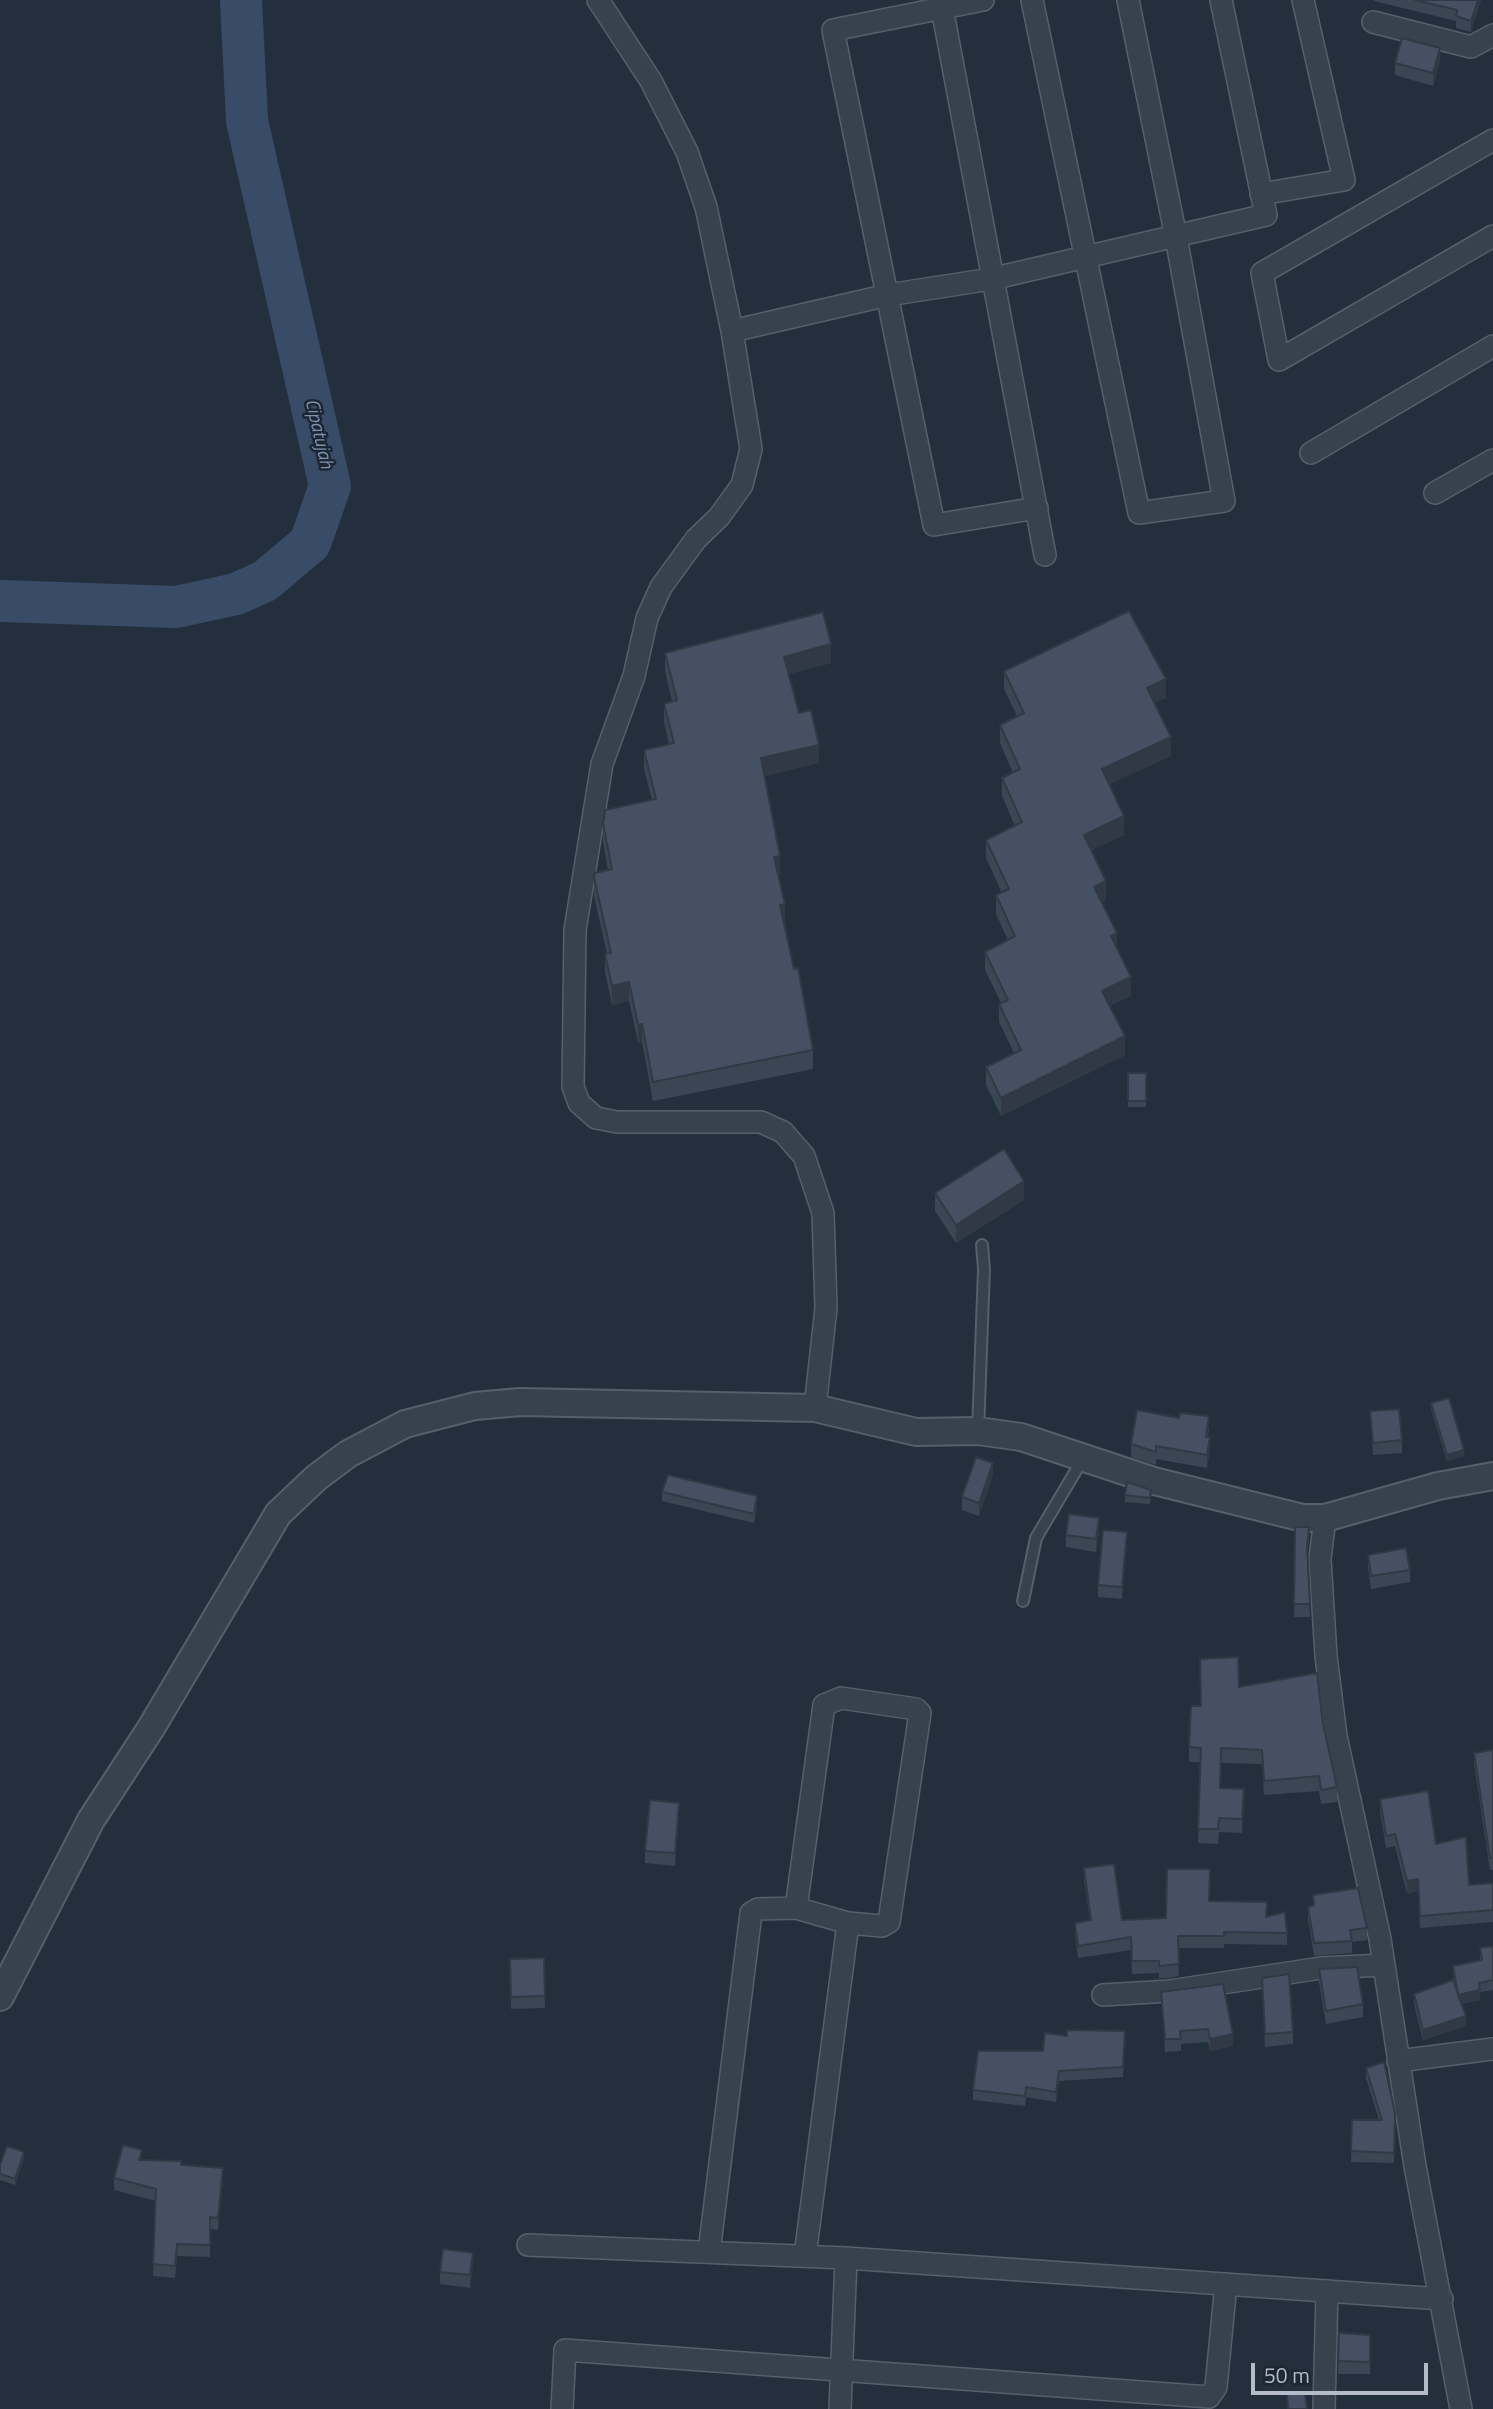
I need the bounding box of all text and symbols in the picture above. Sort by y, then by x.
water label: Cipatujah [299,397,337,471]
scale bar [1255,2350,1432,2394]
text: 50 m [1264,2359,1310,2391]

